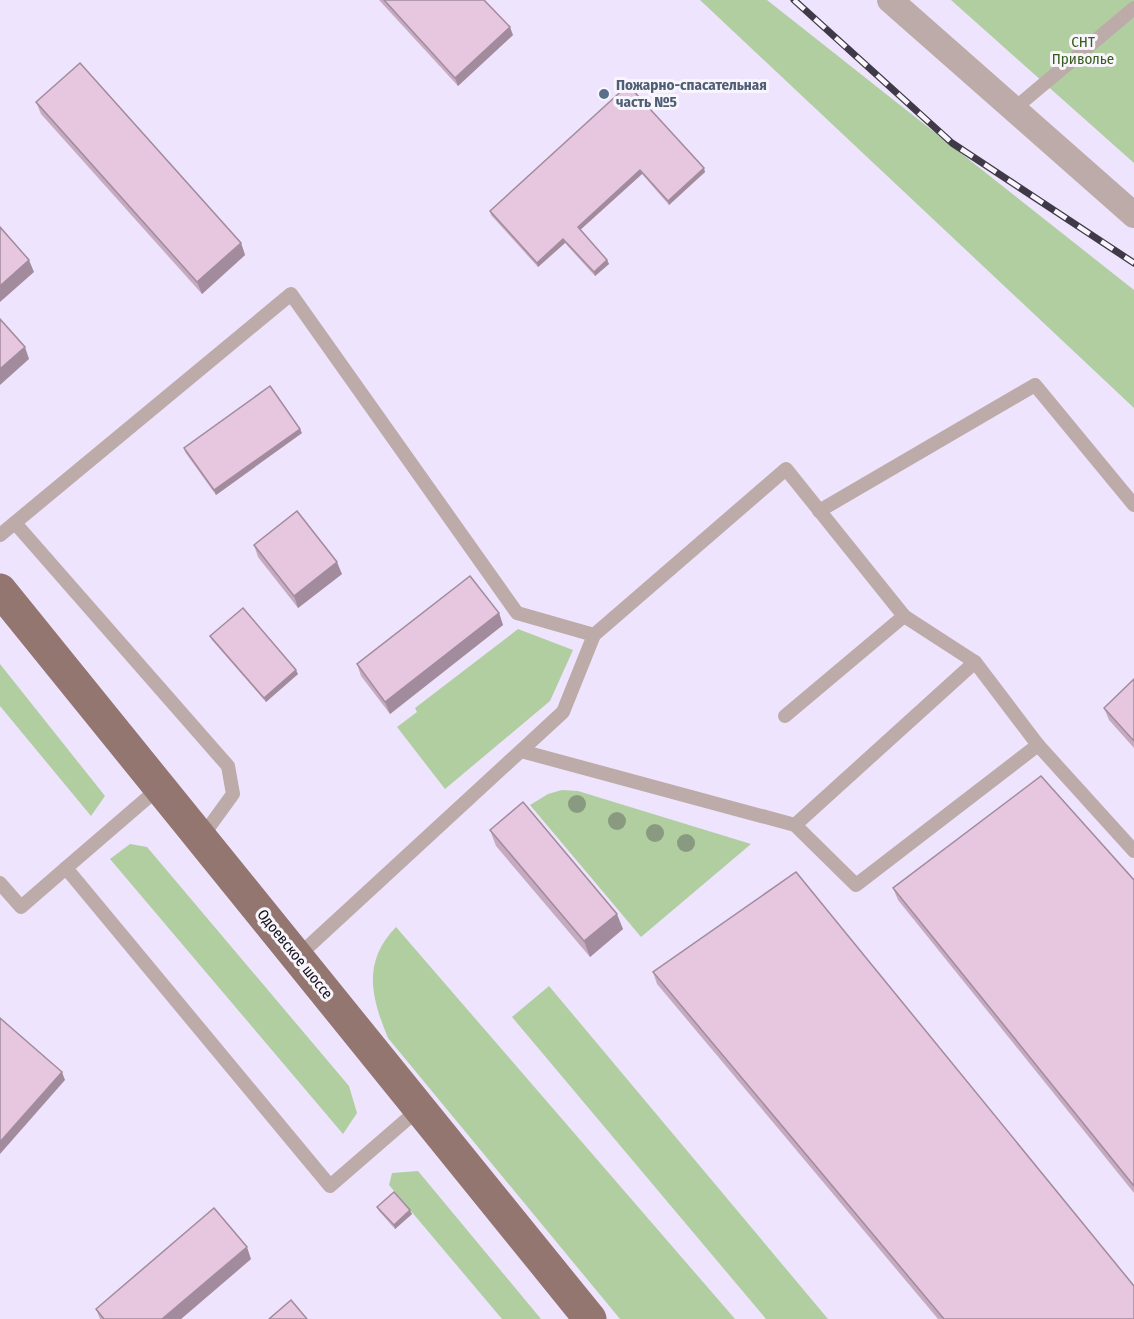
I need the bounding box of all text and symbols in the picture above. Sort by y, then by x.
park label: СНТ Приволье [1052,33,1114,68]
place label: Пожарно-спасательная часть №5 [616,76,767,111]
marker: Пожарно-спасательная часть №5 [597,87,611,101]
street label: Одоевское шоссе [253,906,337,1002]

